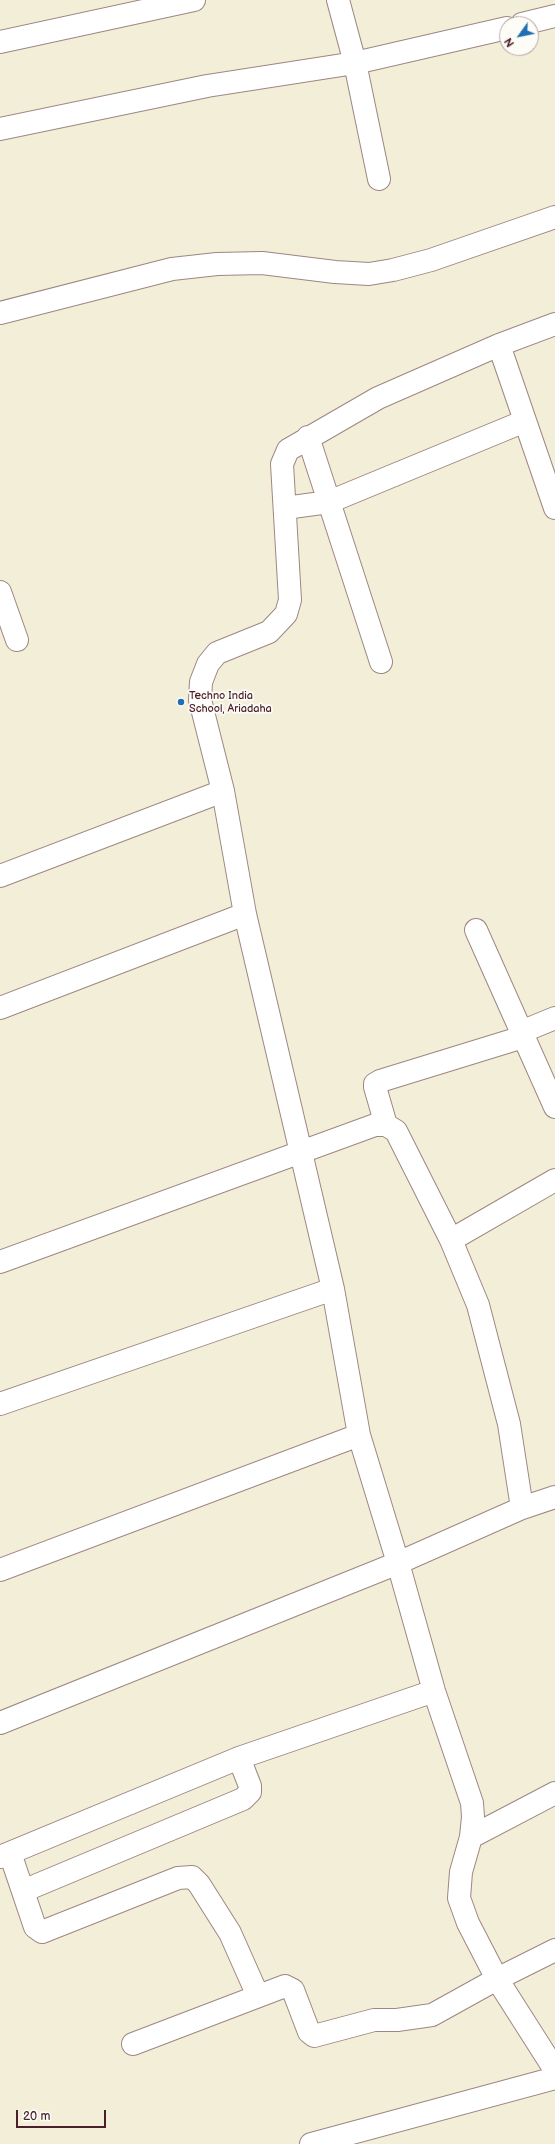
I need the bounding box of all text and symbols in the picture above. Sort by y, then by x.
north arrow [499,16,539,56]
text: N [502,35,517,49]
place label: Techno India School, Ariadaha [189,689,272,715]
marker: Techno India School, Ariadaha [176,697,186,707]
scale bar [18,2102,108,2128]
text: 20 m [23,2109,50,2124]

